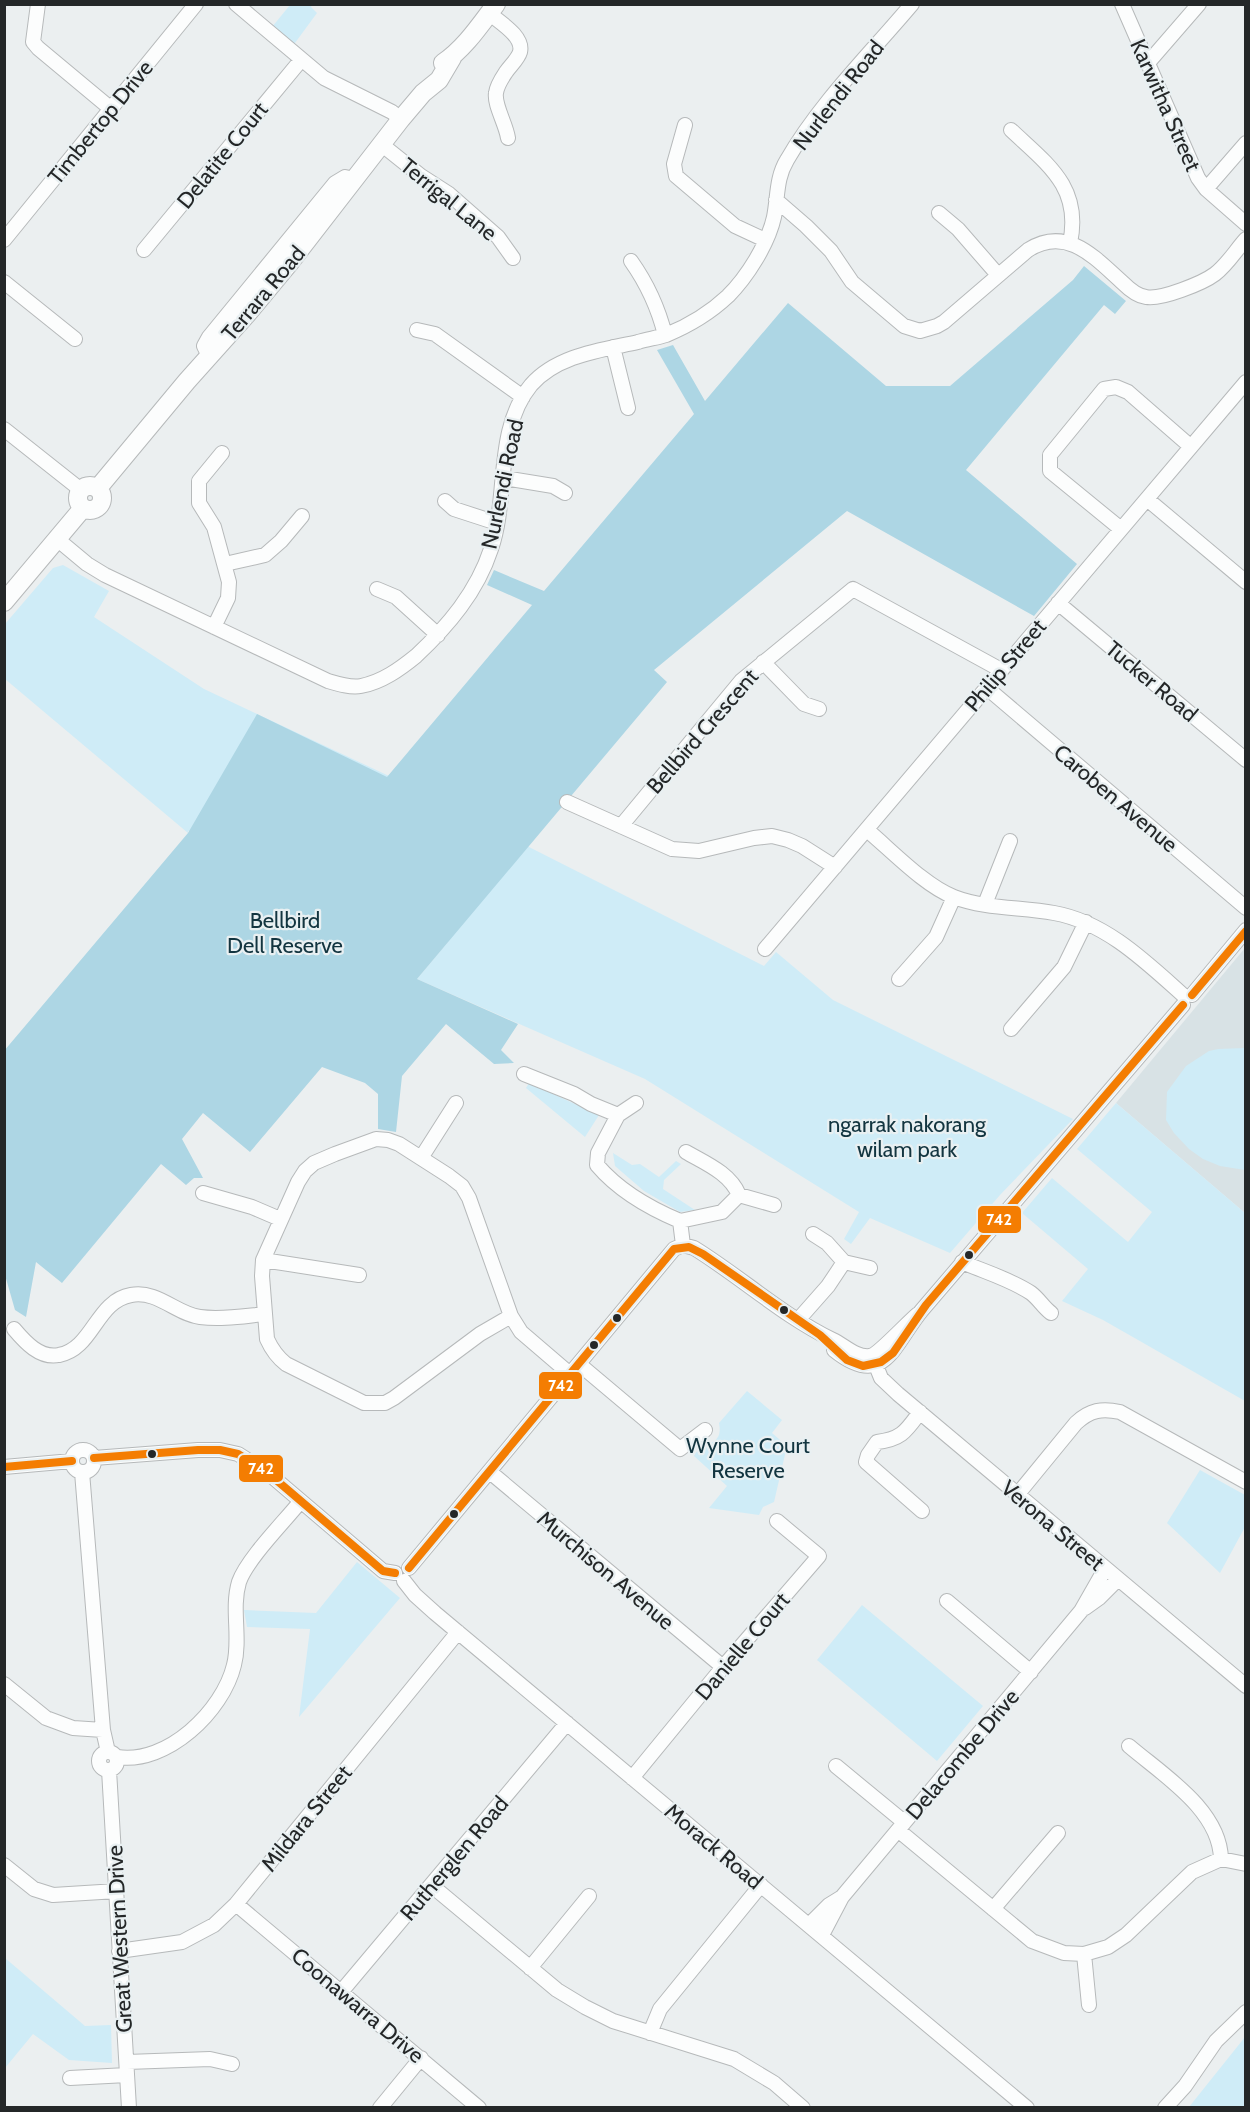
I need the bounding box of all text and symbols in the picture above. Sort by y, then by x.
street label: Nurlendi Road [787,35,890,156]
street label: Karwitha Street [1124,35,1207,176]
street label: Timbertop Drive [42,55,159,190]
street label: Delatite Court [171,96,274,214]
street label: Terrigal Lane [395,152,502,247]
street label: Terrara Road [216,240,311,346]
street label: Nurlendi Road [476,417,529,551]
street label: Philip Street [959,613,1052,717]
street label: Tucker Road [1100,635,1203,728]
street label: Bellbird Crescent [641,663,764,799]
street label: Caroben Avenue [1048,739,1183,858]
park label: Bellbird Dell Reserve [227,907,343,959]
park label: ngarrak nakorang wilam park [828,1111,987,1163]
line badge: 742 [977,1205,1022,1234]
text: 742 [986,1210,1012,1229]
unlabelled marker [963,1249,975,1261]
unlabelled marker [778,1304,790,1316]
unlabelled marker [611,1312,623,1324]
unlabelled marker [588,1339,600,1351]
line badge: 742 [538,1371,583,1400]
text: 742 [548,1376,574,1395]
park label: Wynne Court Reserve [686,1432,810,1484]
unlabelled marker [146,1448,158,1460]
line badge: 742 [238,1454,284,1483]
text: 742 [248,1459,274,1478]
street label: Verona Street [996,1474,1110,1577]
street label: Murchison Avenue [532,1505,680,1636]
unlabelled marker [448,1508,460,1520]
street label: Danielle Court [690,1587,796,1706]
street label: Delacombe Drive [900,1684,1025,1825]
street label: Mildara Street [255,1759,358,1877]
street label: Rutherglen Road [394,1791,514,1926]
street label: Morack Road [659,1798,768,1895]
street label: Great Western Drive [101,1845,138,2033]
street label: Coonawarra Drive [286,1942,430,2069]

